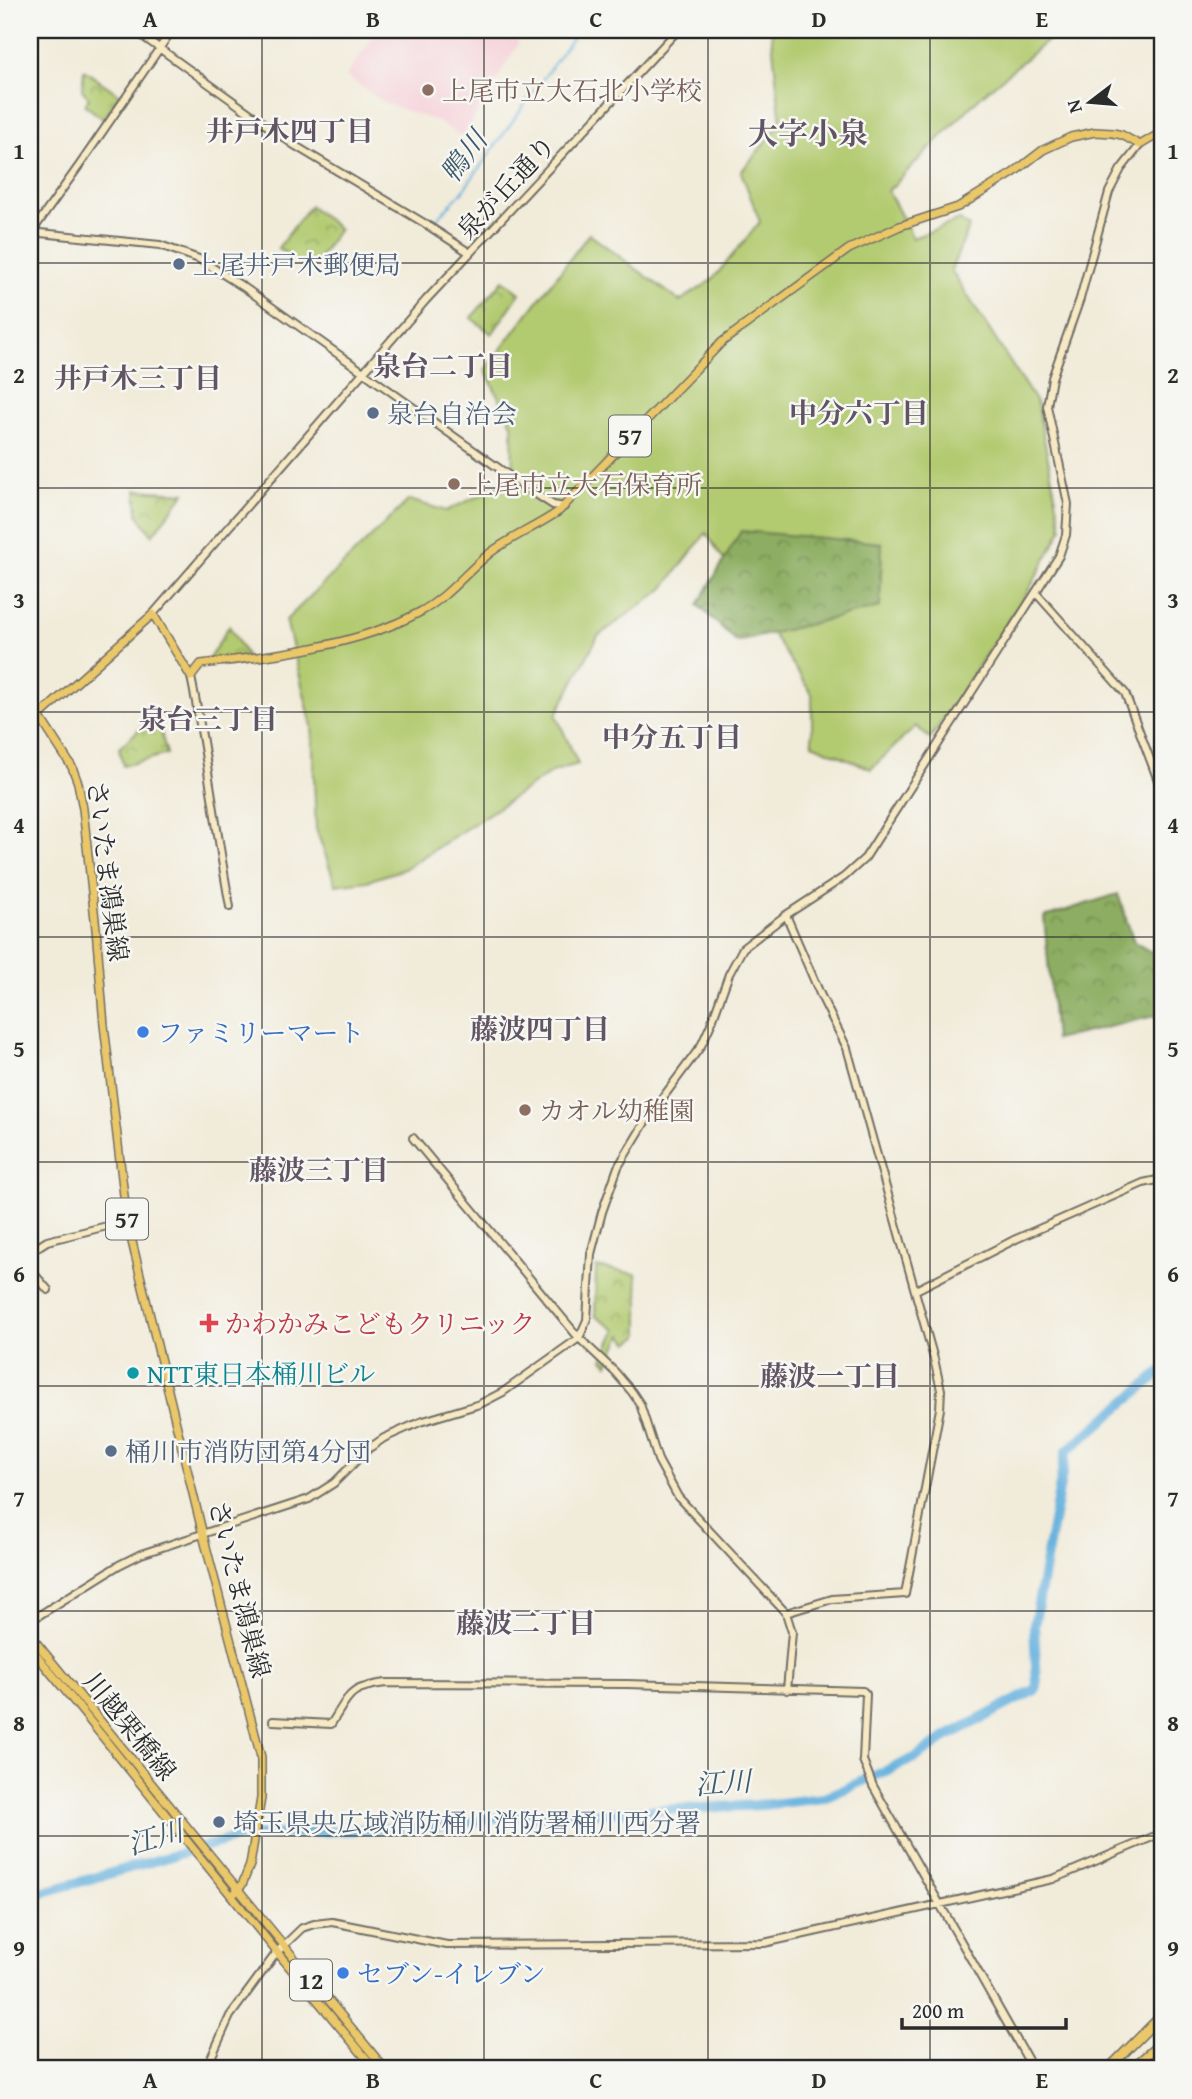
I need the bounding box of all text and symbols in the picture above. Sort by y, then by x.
text: A [143,2,158,35]
text: B [366,2,380,35]
text: C [589,2,603,35]
text: D [812,2,827,35]
text: E [1036,2,1048,35]
north arrow [1056,66,1126,136]
place label: 上尾市立大石北小学校 [442,71,702,110]
marker: 上尾市立大石北小学校 [420,82,436,98]
text: N [1058,96,1089,117]
district label: 井戸木四丁目 [206,110,374,151]
district label: 大字小泉 [748,111,868,155]
water label: 鴨川 [430,119,498,191]
street label: 泉が丘通り [447,126,565,248]
text: 1 [13,134,25,167]
text: 1 [1167,134,1179,167]
place label: 上尾井戸木郵便局 [193,245,401,284]
marker: 上尾井戸木郵便局 [171,256,187,272]
district label: 泉台二丁目 [373,345,513,386]
district label: 井戸木三丁目 [54,357,222,398]
text: 2 [13,358,25,391]
text: 2 [1167,358,1179,391]
district label: 中分六丁目 [789,392,929,433]
place label: 泉台自治会 [387,394,517,433]
marker: 泉台自治会 [365,405,381,421]
road number: 57 [609,416,651,456]
place label: 上尾市立大石保育所 [468,465,702,504]
marker: 上尾市立大石保育所 [446,476,462,492]
text: 3 [13,583,25,616]
text: 3 [1167,583,1179,616]
district label: 泉台三丁目 [138,698,278,739]
district label: 中分五丁目 [602,716,742,757]
street label: さいたま鴻巣線 [78,778,138,964]
text: 4 [13,808,25,841]
text: 4 [1167,808,1179,841]
district label: 藤波四丁目 [470,1008,610,1049]
place label: ファミリーマート [157,1013,364,1052]
marker: ファミリーマート [135,1024,151,1040]
text: 5 [13,1032,25,1065]
text: 5 [1167,1032,1179,1065]
place label: カオル幼稚園 [539,1091,695,1130]
marker: カオル幼稚園 [517,1102,533,1118]
district label: 藤波三丁目 [249,1149,389,1190]
road number: 57 [106,1198,148,1240]
text: 6 [13,1257,25,1290]
text: 6 [1167,1257,1179,1290]
place label: かわかみこどもクリニック [225,1304,535,1343]
marker: かわかみこどもクリニック [199,1313,219,1333]
place label: NTT東日本桶川ビル [147,1354,375,1393]
district label: 藤波一丁目 [760,1355,900,1396]
marker: NTT東日本桶川ビル [125,1365,141,1381]
place label: 桶川市消防団第4分団 [125,1432,372,1471]
marker: 桶川市消防団第4分団 [103,1443,119,1459]
text: 7 [13,1482,25,1515]
text: 7 [1167,1482,1179,1515]
street label: さいたま鴻巣線 [199,1496,281,1682]
district label: 藤波二丁目 [456,1602,596,1643]
street label: 川越栗橋線 [74,1663,186,1789]
text: 8 [13,1706,25,1739]
text: 8 [1167,1706,1179,1739]
water label: 江川 [694,1759,755,1804]
place label: 埼玉県央広域消防桶川消防署桶川西分署 [233,1803,701,1842]
water label: 江川 [122,1809,190,1864]
marker: 埼玉県央広域消防桶川消防署桶川西分署 [211,1814,227,1830]
text: 9 [13,1931,25,1964]
text: 9 [1167,1931,1179,1964]
place label: セブン-イレブン [357,1954,546,1993]
road number: 12 [290,1959,332,2000]
marker: セブン-イレブン [335,1965,351,1981]
scale bar [902,1987,1066,2031]
text: 200 m [912,1995,964,2026]
text: A [143,2063,158,2096]
text: B [366,2063,380,2096]
text: C [589,2063,603,2096]
text: D [812,2063,827,2096]
text: E [1036,2063,1048,2096]

